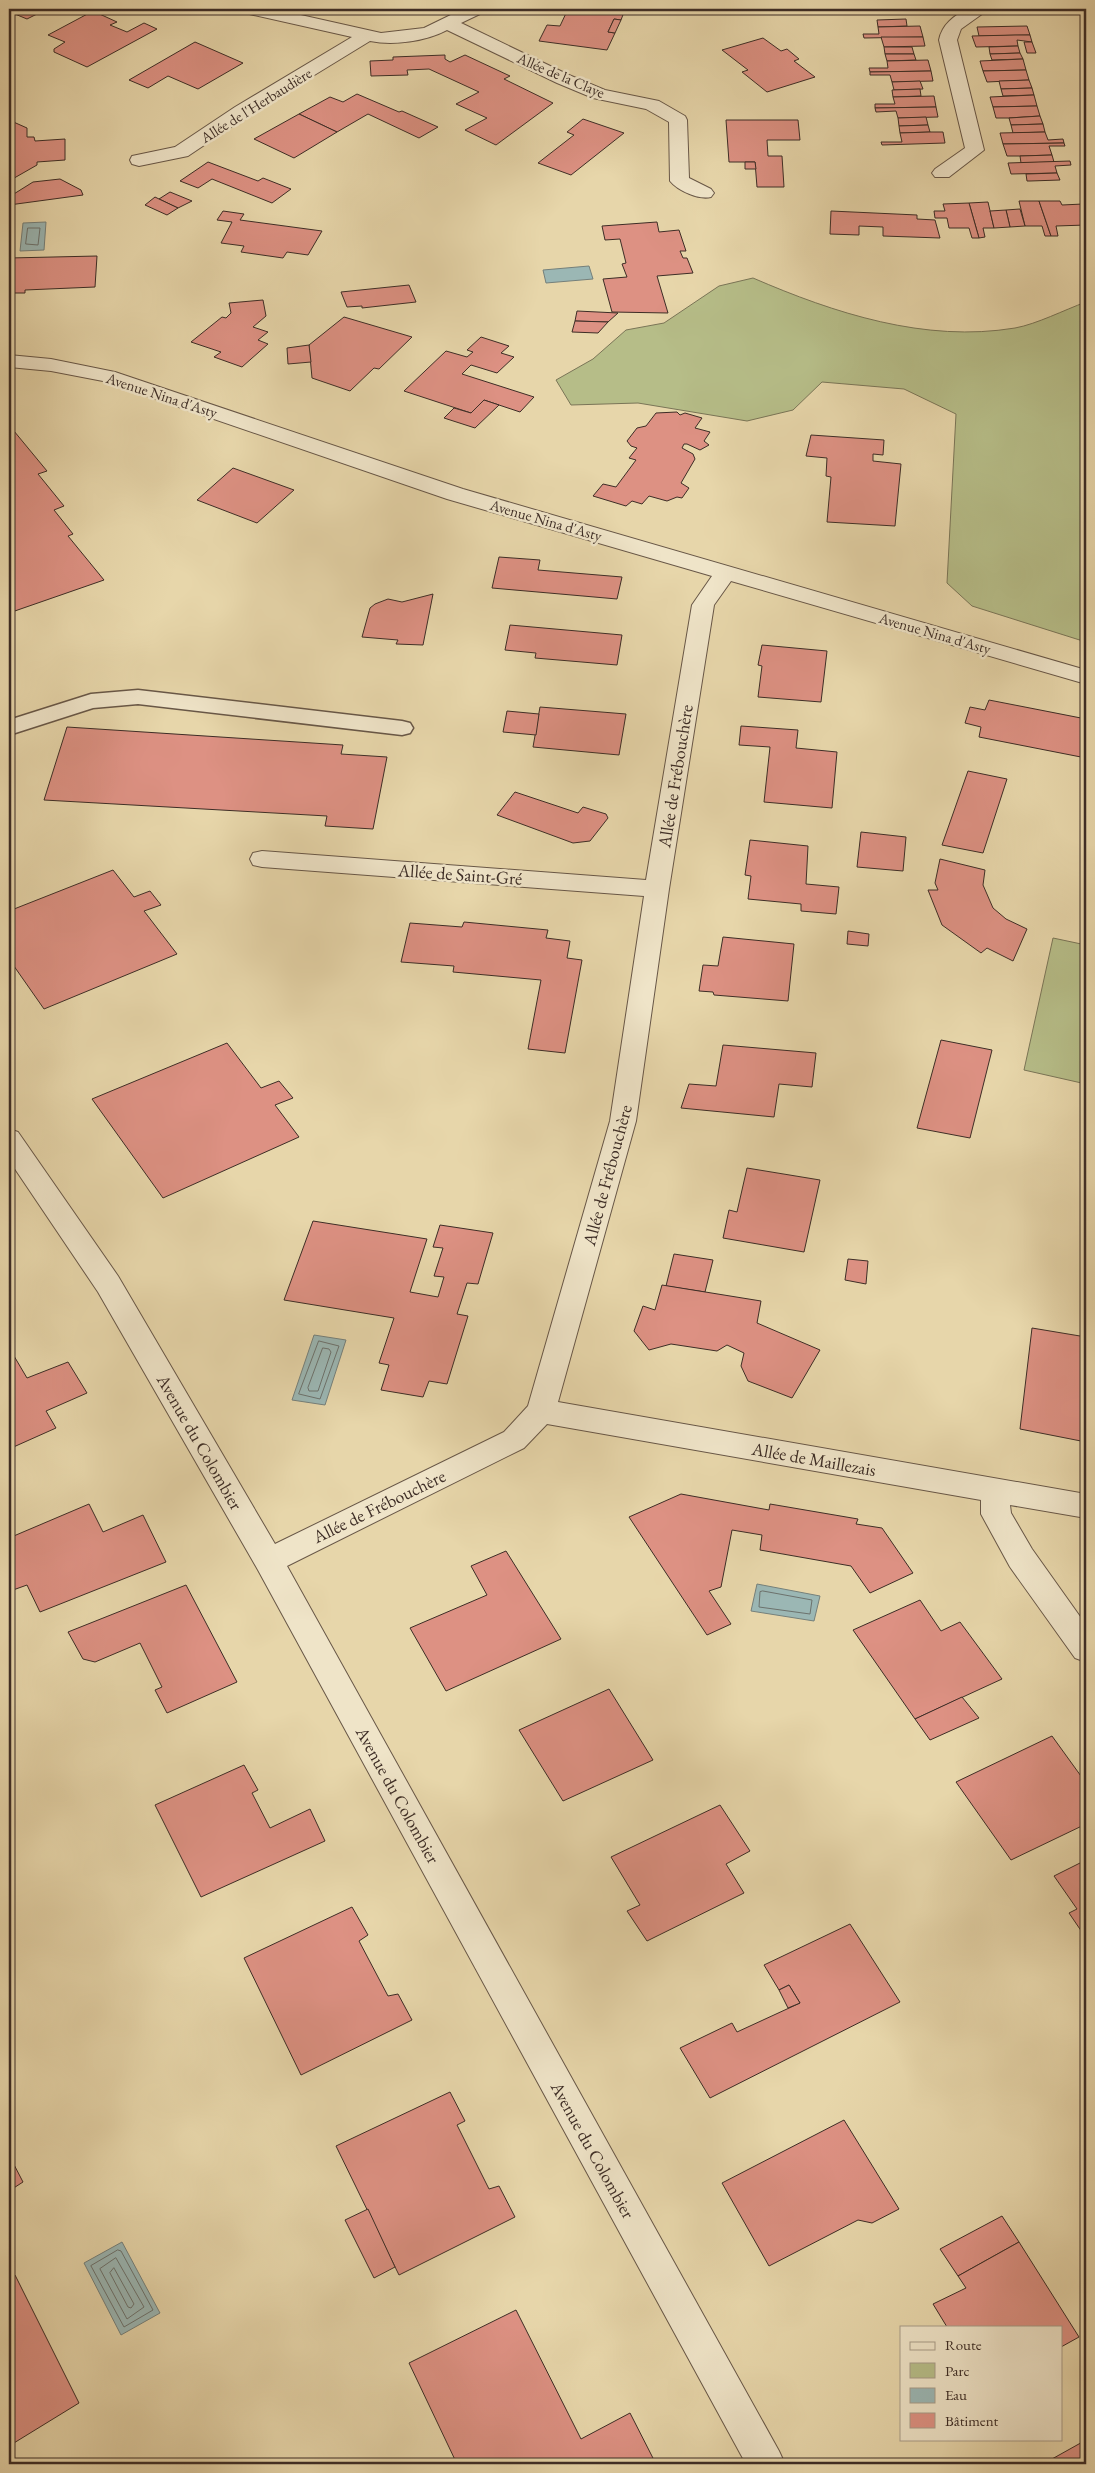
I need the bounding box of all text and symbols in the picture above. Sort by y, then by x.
street label: Allée de la Claye [513,48,608,102]
street label: Allée de l'Herbaudière [196,63,315,147]
street label: Avenue Nina d'Asty [103,368,220,422]
street label: Avenue Nina d'Asty [487,495,605,545]
street label: Avenue Nina d'Asty [876,608,994,658]
street label: Allée de Frébouchère [652,703,698,850]
street label: Allée de Saint-Gré [396,858,523,890]
street label: Allée de Frébouchère [577,1102,637,1249]
street label: Avenue du Colombier [151,1369,248,1514]
street label: Allée de Maillezais [749,1437,878,1481]
street label: Allée de Frébouchère [308,1464,449,1549]
street label: Avenue du Colombier [350,1722,445,1867]
street label: Avenue du Colombier [545,2077,640,2222]
legend [900,2326,1062,2440]
text: Route [945,2335,982,2354]
text: Parc [945,2361,970,2380]
text: Eau [945,2385,967,2404]
text: Bâtiment [945,2411,999,2430]

